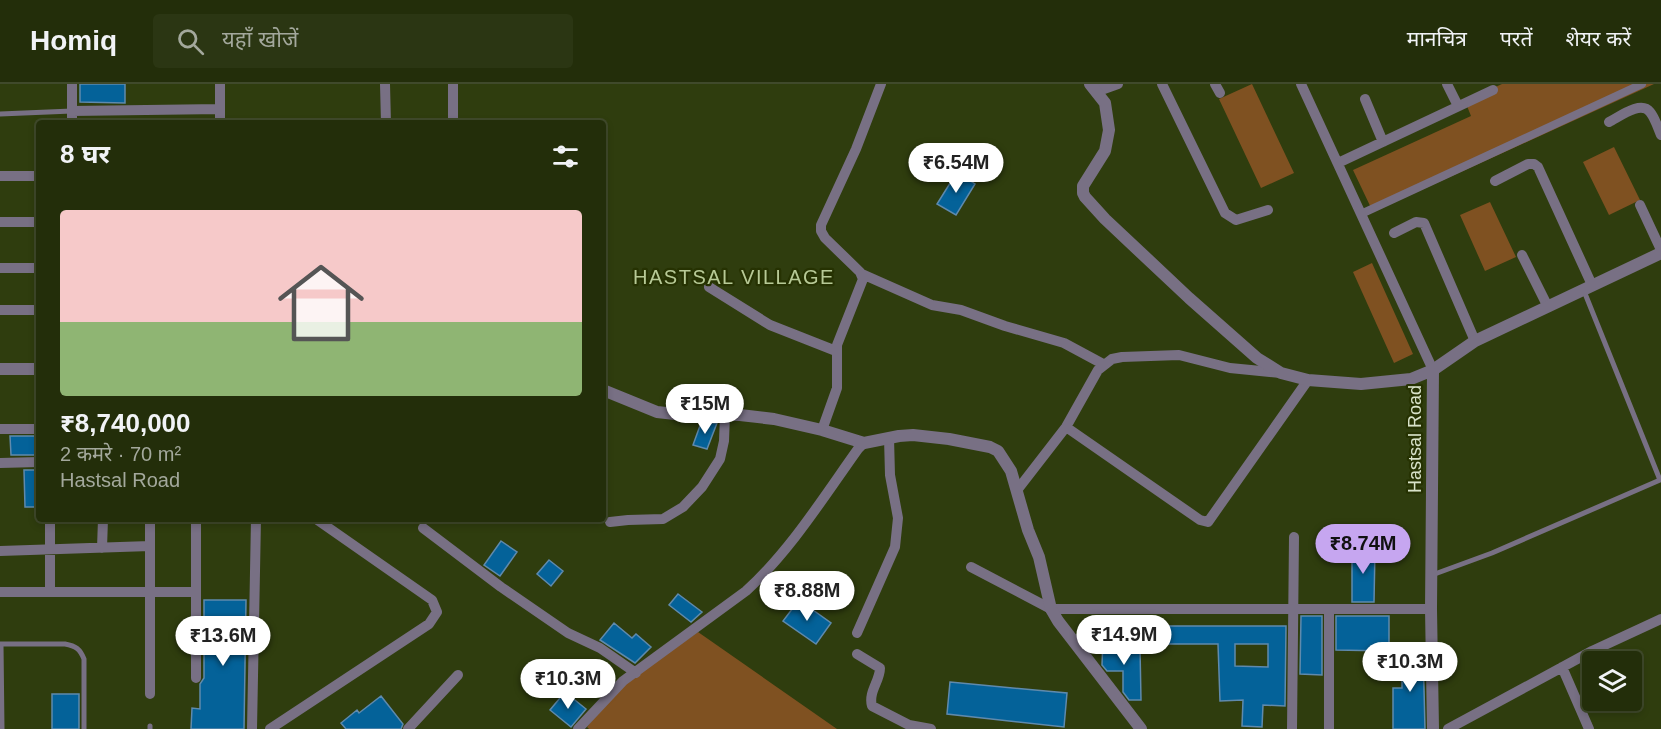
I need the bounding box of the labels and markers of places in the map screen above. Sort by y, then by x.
pin: ₹6.54M [907,143,1005,194]
pin: ₹15M [669,384,741,435]
pin: ₹8.74M [1314,524,1412,575]
pin: ₹8.88M [758,571,856,622]
pin: ₹14.9M [1075,615,1173,666]
pin: ₹13.6M [174,616,272,667]
pin: ₹10.3M [1361,642,1459,693]
pin: ₹10.3M [519,659,617,710]

